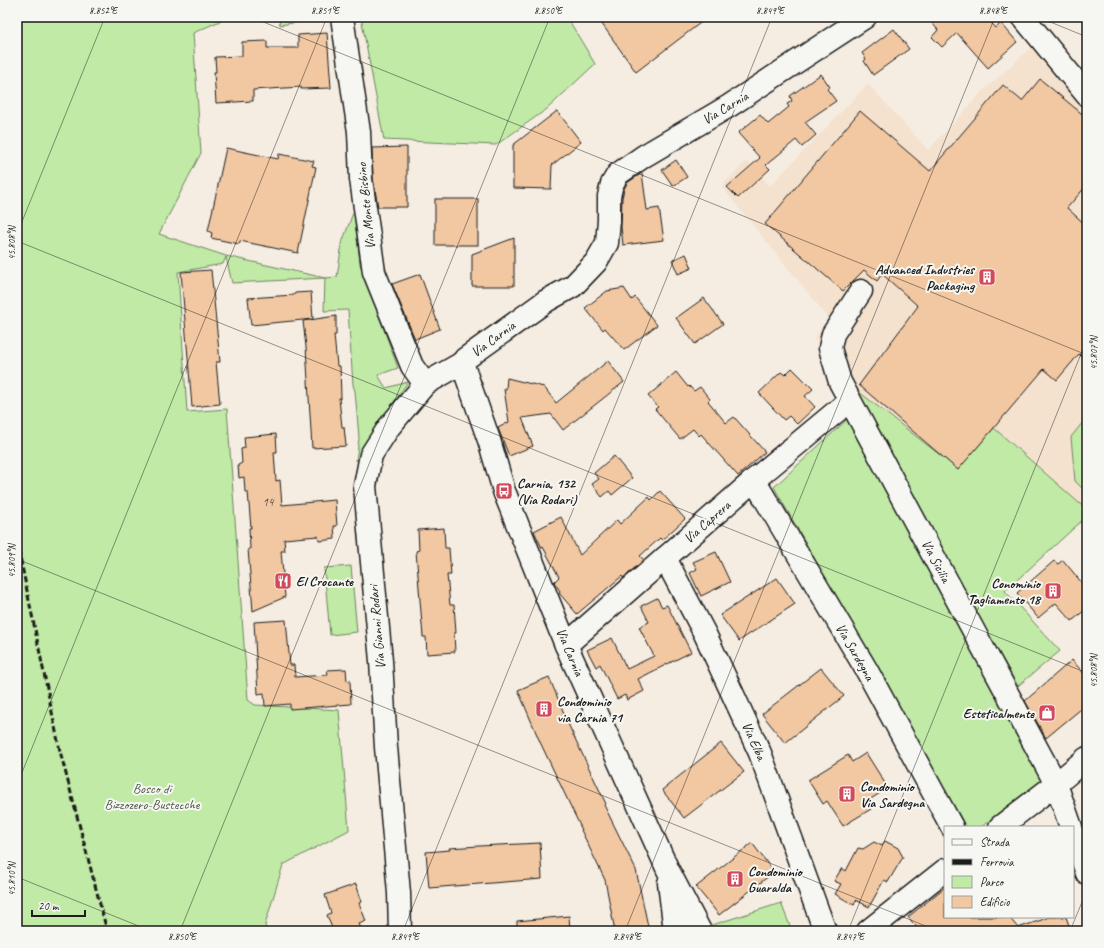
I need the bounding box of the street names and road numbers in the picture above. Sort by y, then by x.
street label: Via Carnia [699,87,752,128]
street label: Via Monte Bisbino [353,161,379,250]
street label: Via Carnia [468,316,520,361]
street label: Via Caprera [680,496,735,547]
street label: Via Sicilia [918,537,955,587]
street label: Via Gianni Rodari [365,582,389,670]
street label: Via Sardegna [832,620,879,685]
street label: Via Carnia [552,625,588,680]
street label: Via Elba [738,719,770,764]

